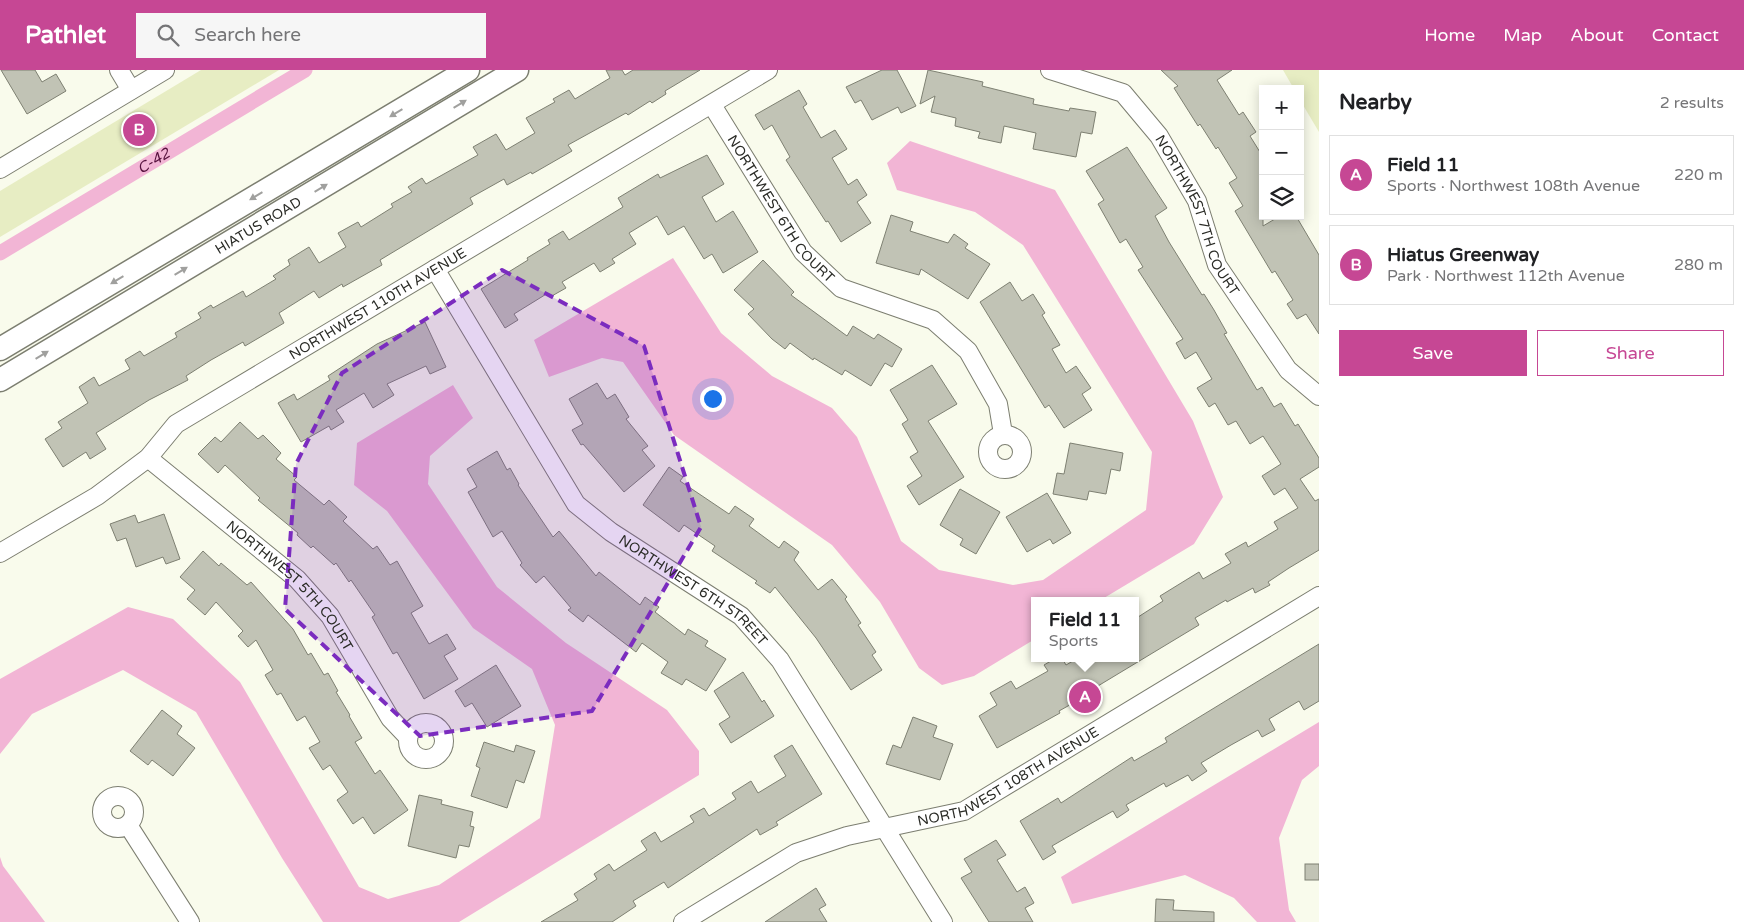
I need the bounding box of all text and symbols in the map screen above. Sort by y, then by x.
search box [136,13,486,58]
text: Pathlet [25,21,106,50]
icon: search [154,21,182,49]
text: Search here [194,24,301,46]
text: Home [1424,24,1475,46]
text: Map [1503,24,1542,46]
text: About [1570,24,1624,46]
text: Contact [1652,24,1719,46]
map controls [1259,85,1304,220]
button: + [1259,85,1304,130]
text: Nearby [1339,90,1412,115]
text: 2 results [1660,93,1724,113]
one-way arrow [454,100,467,109]
one-way arrow [389,108,402,117]
pin: B [123,111,155,149]
button: − [1259,130,1304,175]
street label: NORTHWEST 6TH COURT [724,132,838,287]
street label: NORTHWEST 7TH COURT [1151,132,1243,299]
water label: C-42 [134,143,175,178]
text: Field 11 [1387,154,1459,176]
text: A [1350,165,1362,185]
text: 220 m [1674,165,1723,185]
button: layers [1259,175,1304,220]
text: Sports · Northwest 108th Avenue [1387,176,1640,196]
one-way arrow [314,183,327,192]
one-way arrow [250,192,263,201]
street label: HIATUS ROAD [212,193,305,258]
street label: NORTHWEST 110TH AVENUE [286,244,470,363]
text: Hiatus Greenway [1387,244,1539,266]
text: B [1350,255,1362,275]
text: 280 m [1674,255,1723,275]
text: Park · Northwest 112th Avenue [1387,266,1625,286]
one-way arrow [175,267,188,276]
one-way arrow [110,275,123,284]
button: Save [1339,330,1527,376]
button: Share [1537,330,1724,376]
one-way arrow [35,350,48,359]
your location [700,386,726,412]
street label: NORTHWEST 5TH COURT [223,517,357,654]
street label: NORTHWEST 6TH STREET [616,531,771,649]
popup [1031,597,1139,662]
text: Field 11 [1049,609,1121,631]
text: Sports [1049,631,1098,651]
pin: A [1069,678,1101,716]
street label: NORTHWEST 108TH AVENUE [916,723,1102,830]

